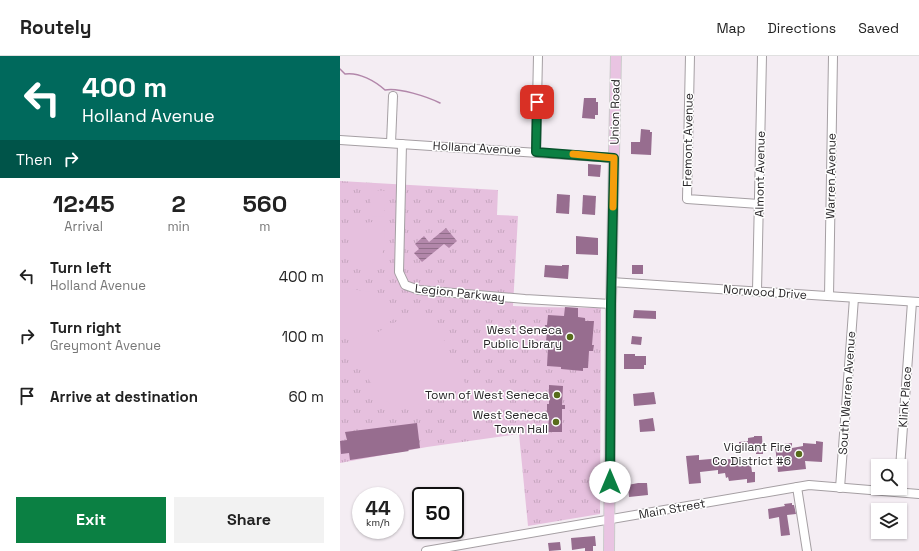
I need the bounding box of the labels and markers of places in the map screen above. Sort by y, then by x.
pin [520,85,554,119]
place label: West Seneca Public Library [483,322,562,352]
marker: West Seneca Public Library [565,332,575,342]
place label: Town of West Seneca [425,387,549,403]
marker: Town of West Seneca [552,390,562,400]
place label: West Seneca Town Hall [473,407,548,437]
marker: West Seneca Town Hall [551,417,561,427]
place label: Vigilant Fire Co District #6 [712,439,791,469]
marker: Vigilant Fire Co District #6 [794,449,804,459]

